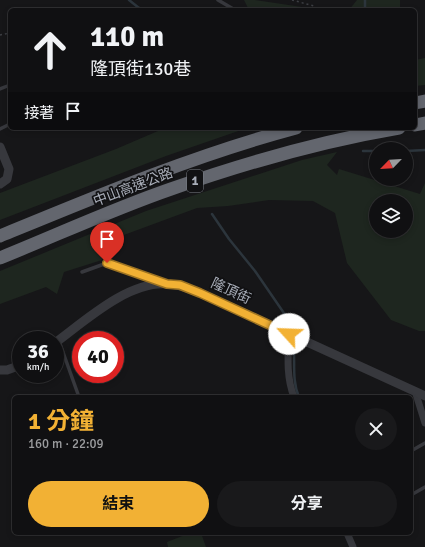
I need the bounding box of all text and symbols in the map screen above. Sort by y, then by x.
text: 110 m [90,20,164,54]
icon: ahead [24,24,76,76]
text: 隆頂街130巷 [90,58,191,80]
icon: arrive [62,100,84,122]
text: 接著 [24,104,54,122]
north arrow [369,142,413,186]
map controls [369,142,413,238]
street label: 中山高速公路 [91,164,175,210]
road number: 1 [187,170,203,192]
button: layers [369,194,413,238]
pin [90,222,124,263]
icon: arrive [96,228,118,250]
street label: 隆頂街 [208,274,254,308]
position arrow [268,313,310,355]
speed limit sign: 40 [72,331,124,383]
text: 36 [27,339,49,364]
text: km/h [27,361,49,373]
text: 1 分鐘 [28,406,94,436]
button: close [355,408,397,450]
text: 160 m · 22:09 [28,436,104,452]
button: 結束 [28,481,209,527]
button: 分享 [217,481,397,527]

